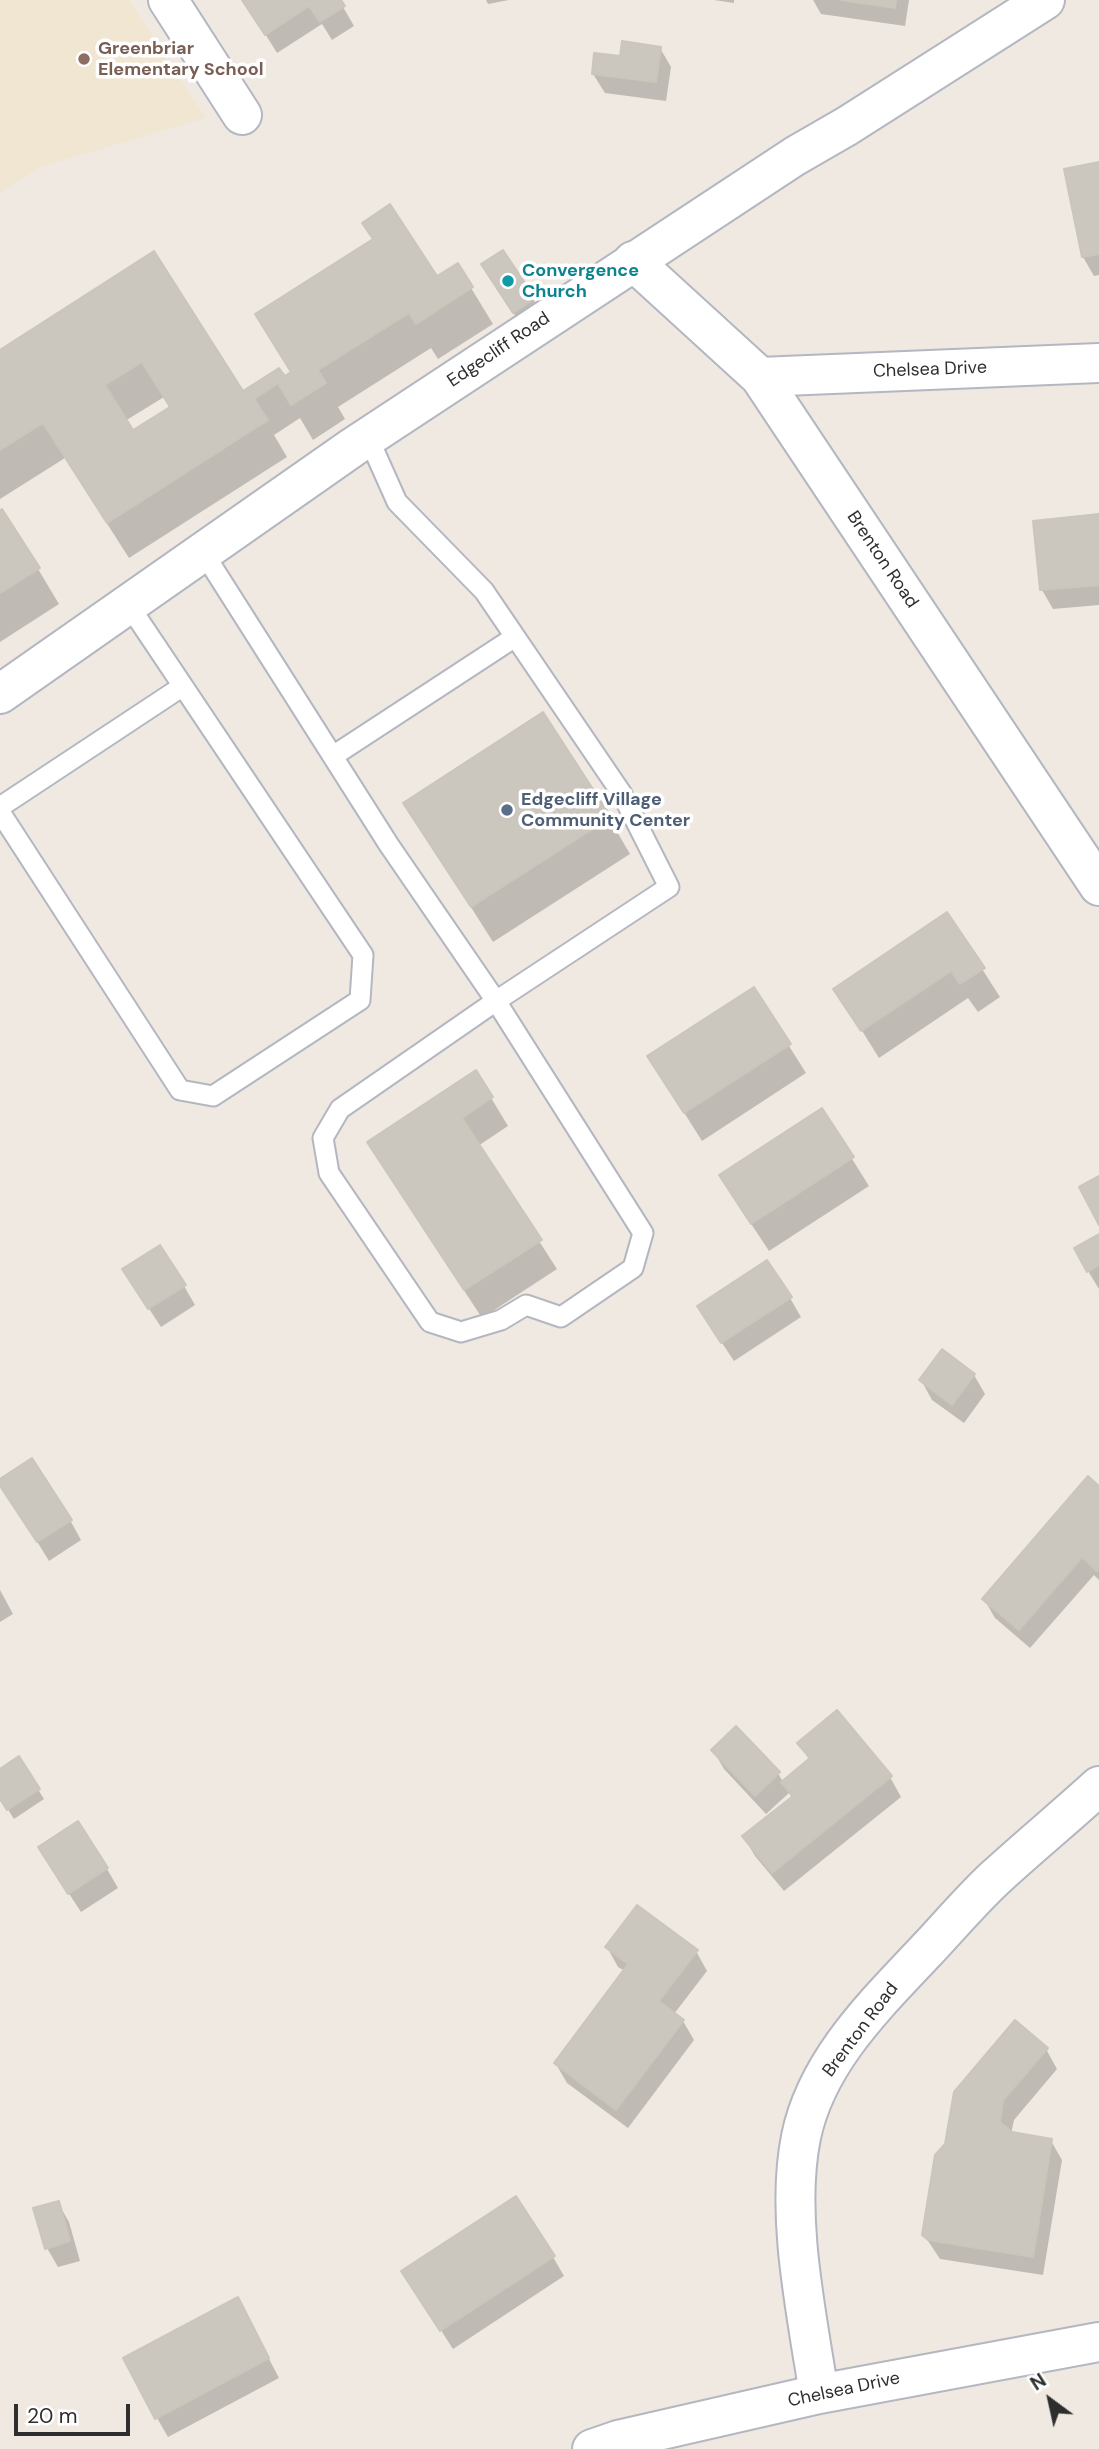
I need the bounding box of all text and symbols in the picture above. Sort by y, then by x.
place label: Greenbriar Elementary School [98,38,264,80]
marker: Greenbriar Elementary School [76,51,92,67]
place label: Convergence Church [522,260,639,302]
marker: Convergence Church [500,273,516,289]
street label: Edgecliff Road [444,308,554,392]
street label: Chelsea Drive [873,357,987,383]
street label: Brenton Road [842,507,922,613]
place label: Edgecliff Village Community Center [521,789,690,832]
marker: Edgecliff Village Community Center [499,802,515,818]
street label: Brenton Road [819,1979,903,2081]
north arrow [1015,2365,1085,2435]
street label: Chelsea Drive [786,2368,902,2412]
text: N [1026,2368,1051,2396]
scale bar [18,2390,133,2434]
text: 20 m [27,2402,78,2430]

